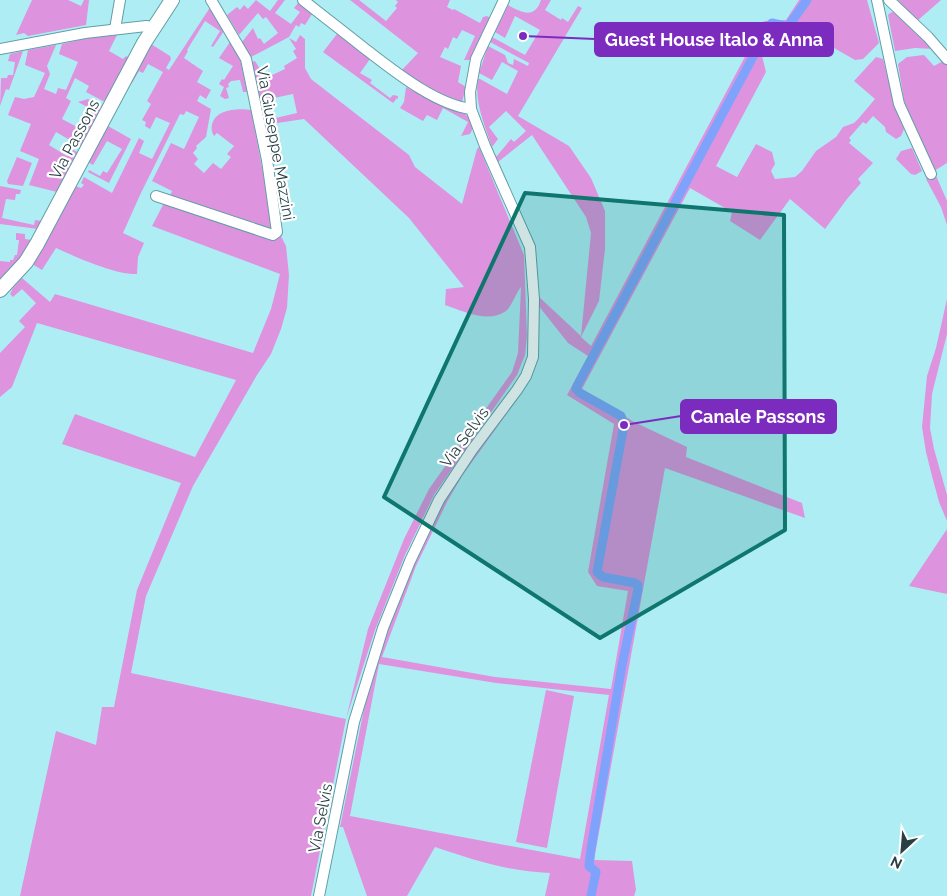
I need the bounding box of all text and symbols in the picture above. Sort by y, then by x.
callout: Guest House Italo & Anna [595,23,833,56]
text: Guest House Italo & Anna [605,29,823,50]
street label: Via Giuseppe Mazzini [253,64,298,222]
street label: Via Passons [45,96,104,182]
callout: Canale Passons [681,400,836,433]
street label: Via Selvis [436,403,493,471]
text: Canale Passons [691,406,825,427]
street label: Via Selvis [304,782,337,854]
north arrow [877,826,927,876]
text: N [888,853,905,872]

